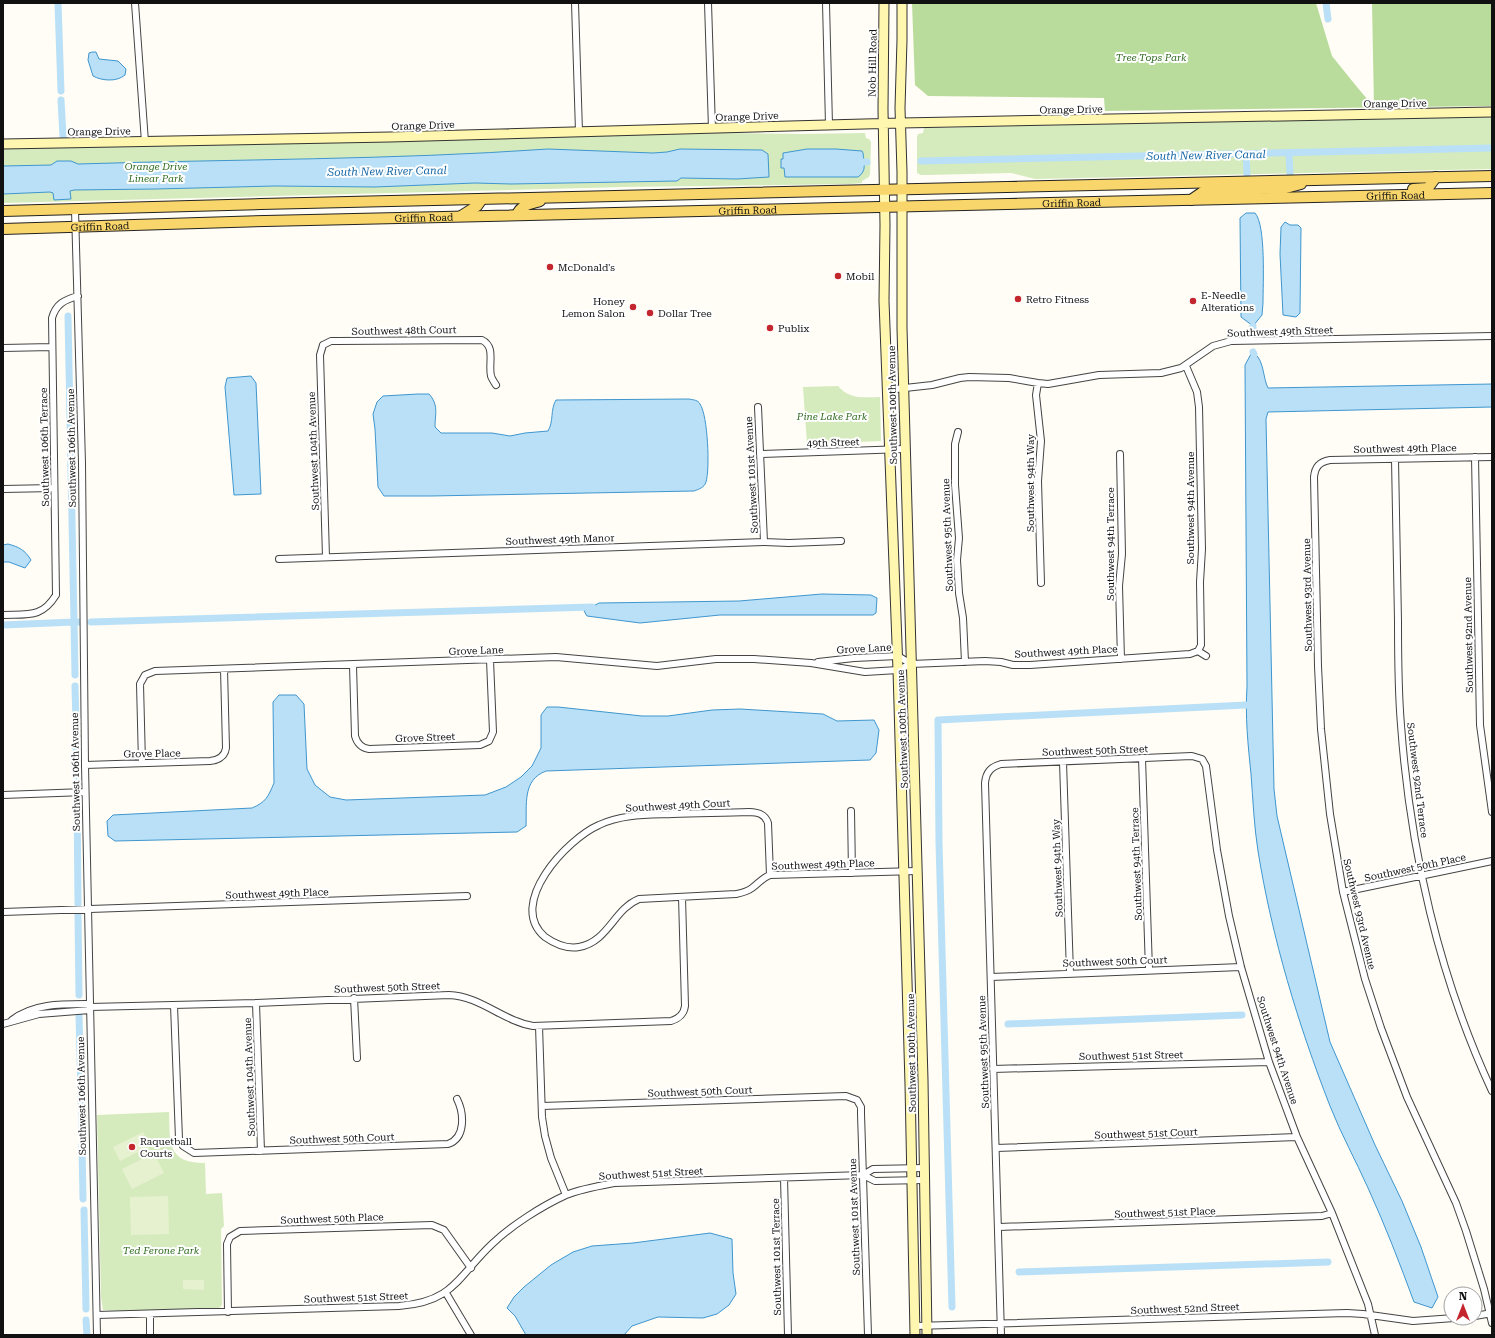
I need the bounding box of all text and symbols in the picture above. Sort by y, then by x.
street label: Nob Hill Road [866,28,879,97]
park label: Tree Tops Park [1116,52,1187,63]
street label: Orange Drive [1363,97,1427,110]
street label: Orange Drive [1039,103,1103,116]
street label: Orange Drive [715,110,779,123]
street label: Orange Drive [391,119,455,132]
street label: Orange Drive [67,125,131,138]
water label: South New River Canal [1145,148,1266,163]
park label: Orange Drive Linear Park [125,161,187,184]
water label: South New River Canal [326,164,447,179]
street label: Griffin Road [1366,190,1426,202]
street label: Griffin Road [1042,197,1102,209]
street label: Griffin Road [718,204,778,217]
street label: Griffin Road [394,212,454,224]
street label: Griffin Road [70,220,130,233]
marker: McDonald's [545,262,555,272]
place label: McDonald's [558,262,615,273]
marker: Mobil [833,271,843,281]
place label: Mobil [846,271,874,282]
place label: E-Needle Alterations [1201,290,1254,313]
marker: Retro Fitness [1013,294,1023,304]
place label: Retro Fitness [1026,294,1089,305]
place label: Honey Lemon Salon [562,296,626,319]
marker: E-Needle Alterations [1188,296,1198,306]
marker: Honey Lemon Salon [628,302,638,312]
marker: Dollar Tree [645,308,655,318]
place label: Dollar Tree [658,308,712,319]
marker: Publix [765,323,775,333]
place label: Publix [778,323,810,334]
street label: Southwest 48th Court [351,324,457,337]
street label: Southwest 49th Street [1227,324,1333,339]
street label: Southwest 100th Avenue [886,345,899,464]
street label: Southwest 106th Terrace [38,387,51,507]
street label: Southwest 106th Avenue [65,388,78,507]
street label: Southwest 104th Avenue [306,391,321,511]
park label: Pine Lake Park [796,411,868,422]
street label: Southwest 101st Avenue [743,416,760,534]
street label: Southwest 94th Way [1025,434,1036,532]
street label: 49th Street [807,436,860,449]
street label: Southwest 49th Place [1353,442,1457,455]
street label: Southwest 94th Avenue [1185,451,1196,565]
street label: Southwest 95th Avenue [940,478,955,592]
street label: Southwest 94th Terrace [1105,487,1116,601]
street label: Southwest 49th Manor [505,532,615,547]
street label: Southwest 93rd Avenue [1301,538,1314,652]
street label: Southwest 92nd Avenue [1462,576,1475,693]
street label: Grove Lane [836,642,892,655]
street label: Southwest 49th Place [1014,643,1118,660]
street label: Grove Lane [448,644,504,657]
street label: Southwest 100th Avenue [895,669,910,789]
street label: Southwest 106th Avenue [69,712,82,831]
street label: Southwest 92nd Terrace [1405,722,1430,839]
street label: Grove Street [395,731,455,744]
street label: Southwest 50th Street [1042,743,1148,758]
street label: Grove Place [123,747,181,759]
street label: Southwest 49th Court [625,797,731,814]
street label: Southwest 94th Terrace [1129,807,1144,921]
street label: Southwest 94th Way [1050,819,1065,917]
street label: Southwest 50th Place [1363,851,1467,884]
street label: Southwest 49th Place [771,857,875,872]
street label: Southwest 93rd Avenue [1341,858,1378,971]
street label: Southwest 49th Place [225,886,329,901]
street label: Southwest 50th Court [1062,954,1168,969]
street label: Southwest 50th Street [334,980,440,995]
street label: Southwest 100th Avenue [905,993,918,1112]
street label: Southwest 95th Avenue [976,995,991,1109]
street label: Southwest 94th Avenue [1255,995,1300,1106]
street label: Southwest 104th Avenue [242,1017,257,1137]
street label: Southwest 106th Avenue [75,1036,88,1155]
street label: Southwest 51st Street [1079,1049,1184,1062]
street label: Southwest 50th Court [647,1084,753,1099]
street label: Southwest 51st Court [1094,1126,1198,1141]
street label: Southwest 50th Court [289,1131,395,1146]
place label: Raquetball Courts [140,1136,192,1159]
marker: Raquetball Courts [127,1142,137,1152]
street label: Southwest 101st Avenue [847,1158,862,1276]
street label: Southwest 51st Street [599,1165,704,1182]
street label: Southwest 101st Terrace [770,1198,783,1316]
street label: Southwest 51st Place [1114,1205,1216,1220]
street label: Southwest 50th Place [280,1211,384,1226]
park label: Ted Ferone Park [123,1245,200,1256]
north arrow [1443,1286,1483,1326]
street label: Southwest 51st Street [304,1290,409,1305]
text: N [1459,1290,1468,1303]
street label: Southwest 52nd Street [1131,1301,1240,1316]

